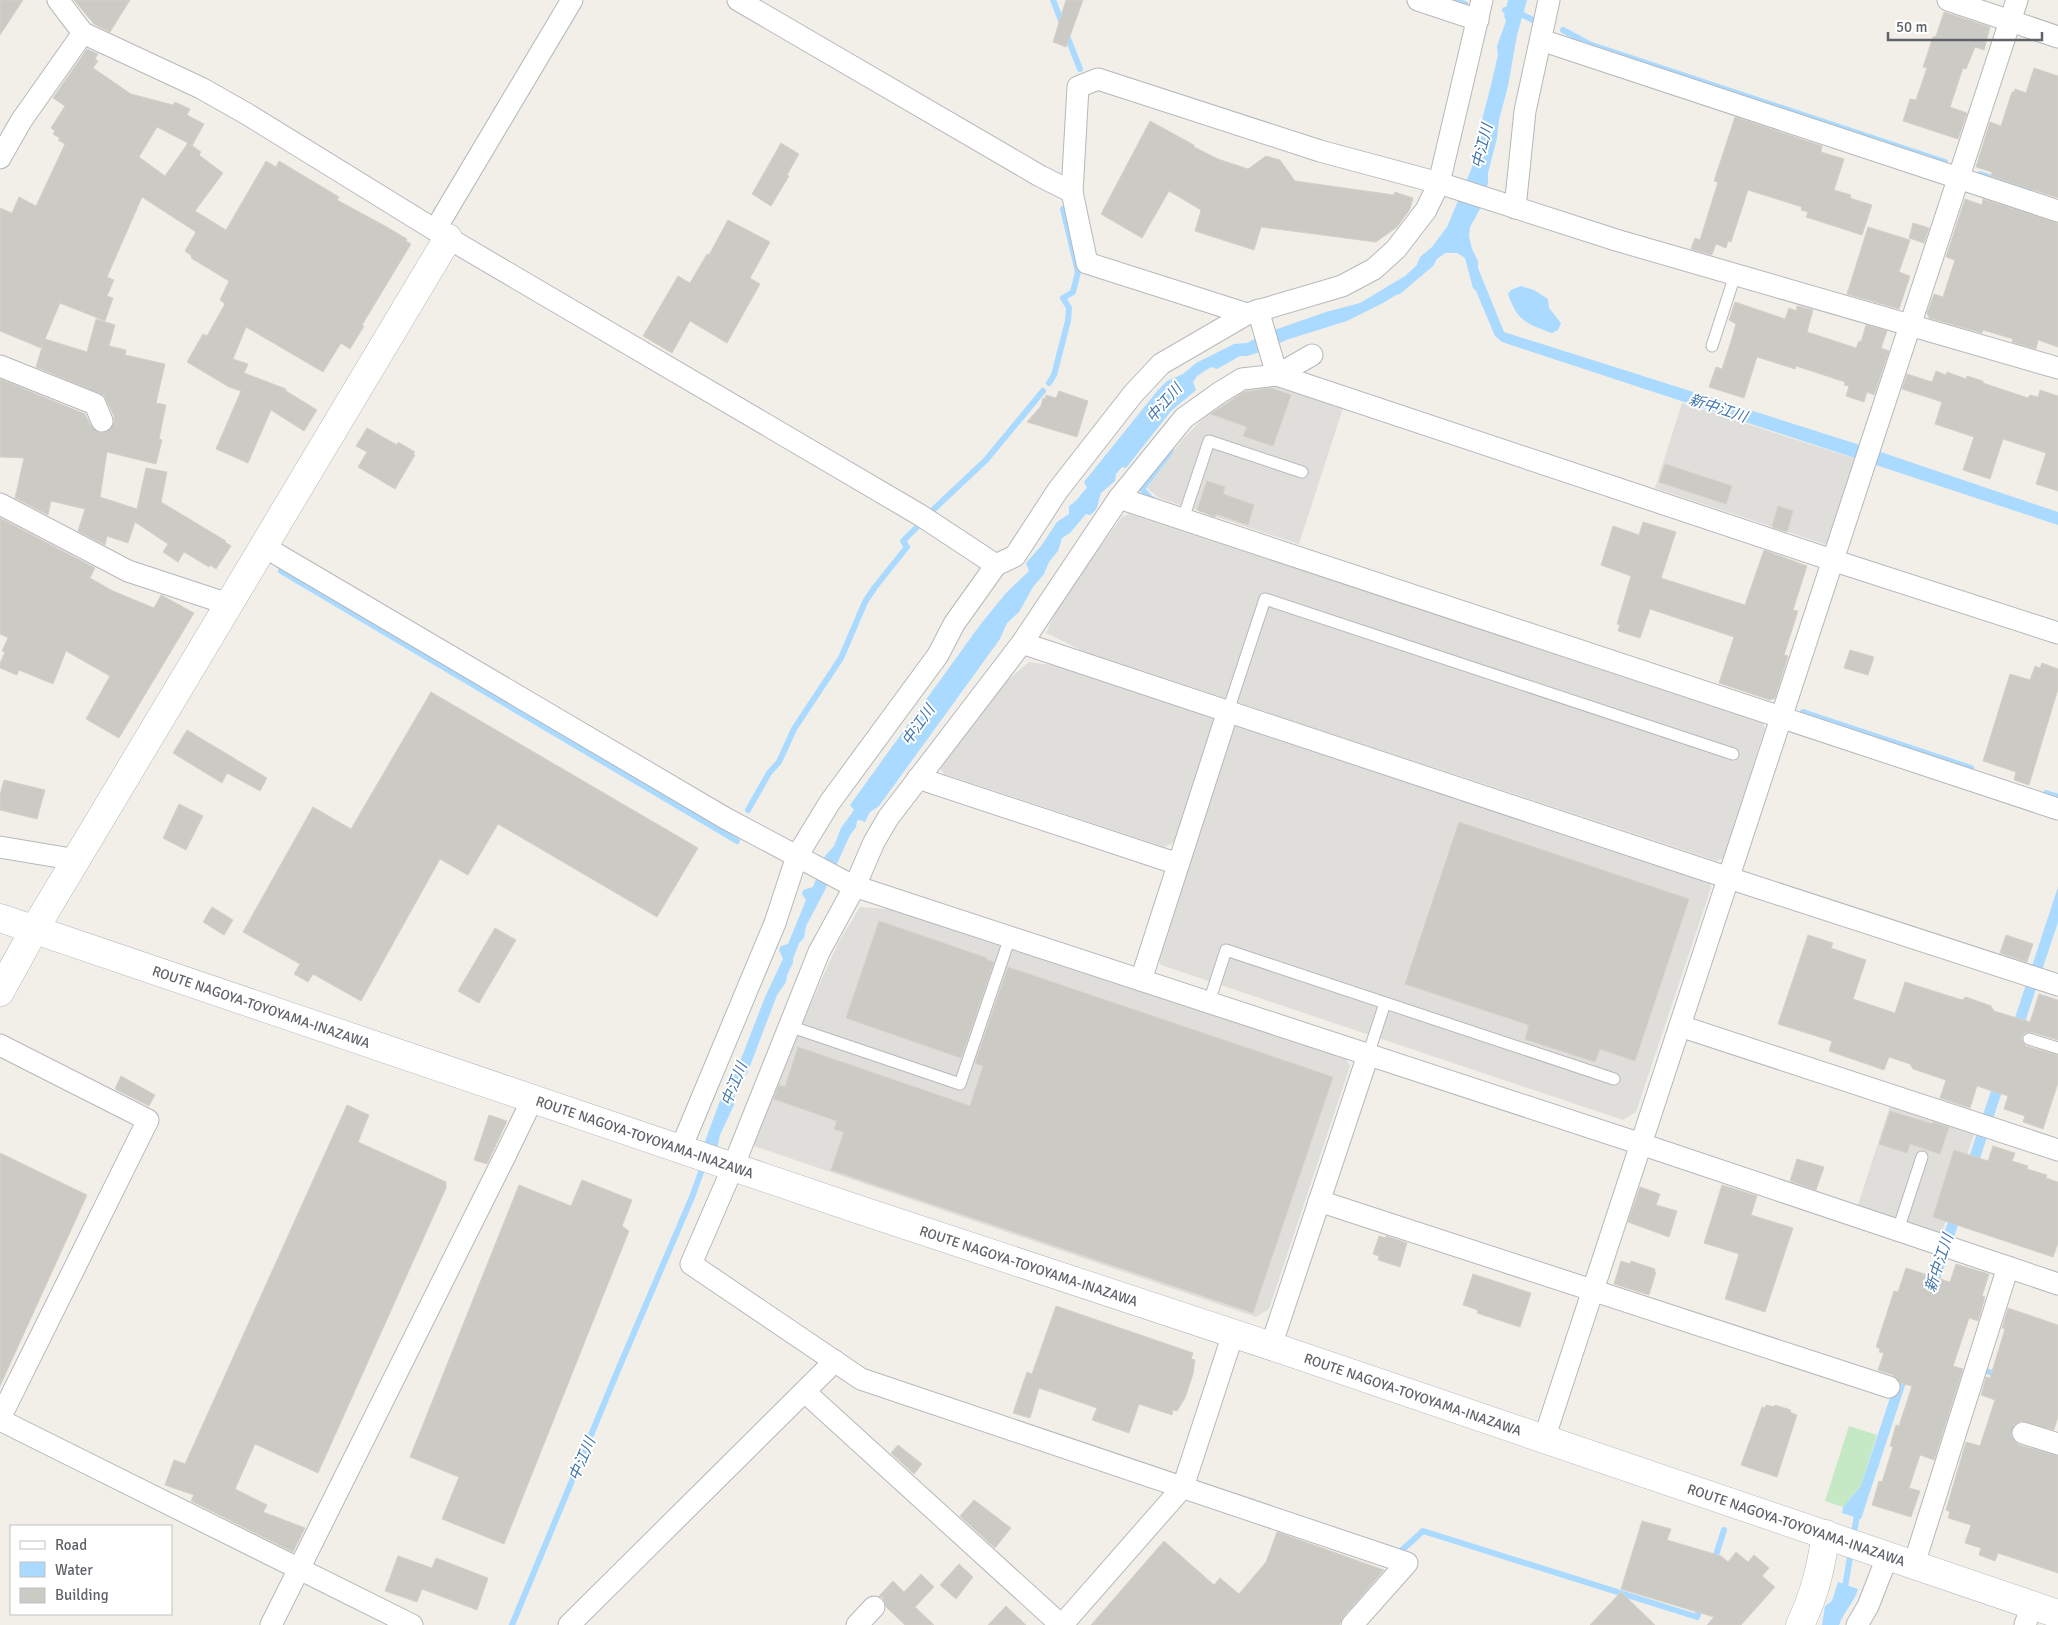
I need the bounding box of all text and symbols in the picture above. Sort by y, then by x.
scale bar [1888,10,2042,42]
text: 50 m [1896,18,1927,36]
water label: 中江川 [1468,120,1497,170]
water label: 中江川 [1142,379,1187,426]
water label: 新中江川 [1687,390,1751,426]
water label: 中江川 [898,700,939,749]
street label: ROUTE NAGOYA-TOYOYAMA-INAZAWA [150,962,373,1052]
water label: 中江川 [717,1058,752,1108]
street label: ROUTE NAGOYA-TOYOYAMA-INAZAWA [534,1093,756,1182]
street label: ROUTE NAGOYA-TOYOYAMA-INAZAWA [917,1222,1140,1311]
water label: 新中江川 [1921,1230,1957,1294]
street label: ROUTE NAGOYA-TOYOYAMA-INAZAWA [1302,1350,1524,1440]
water label: 中江川 [565,1433,600,1483]
street label: ROUTE NAGOYA-TOYOYAMA-INAZAWA [1685,1480,1908,1570]
legend [10,1525,172,1615]
text: Road [55,1536,87,1554]
text: Water [55,1561,93,1579]
text: Building [55,1586,109,1604]

